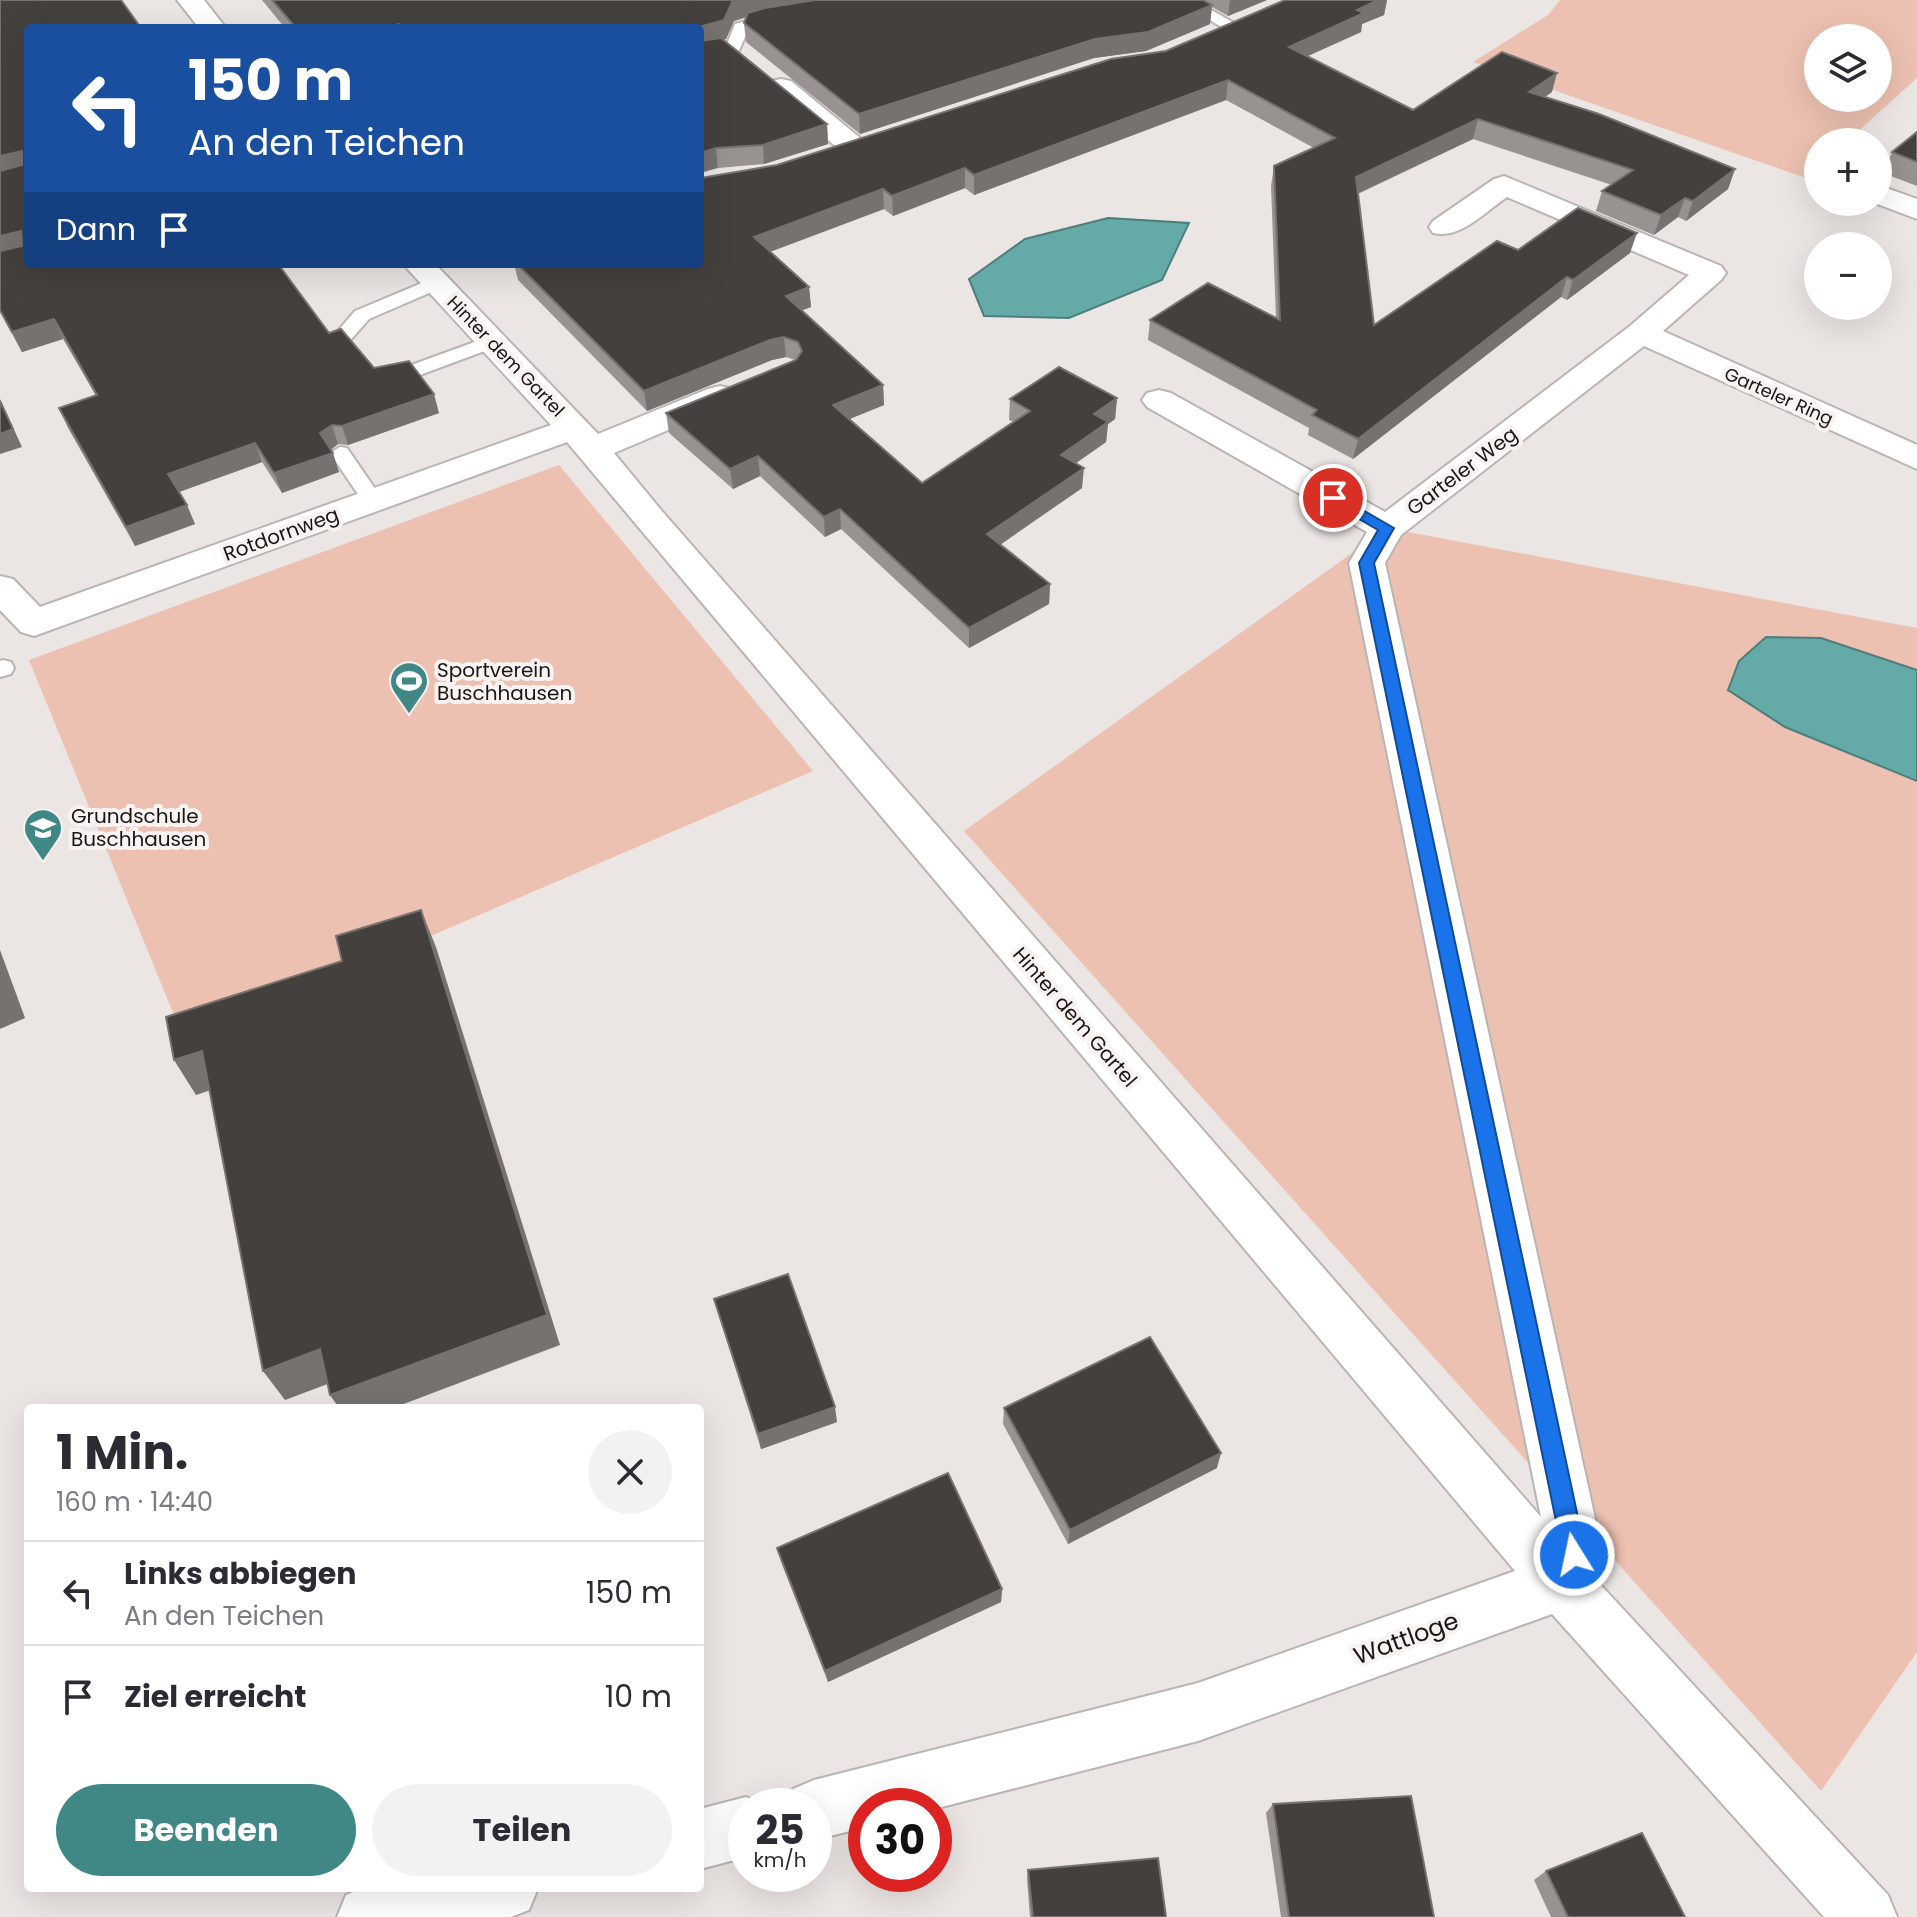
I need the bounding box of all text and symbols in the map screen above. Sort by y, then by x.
map controls [1804,24,1892,320]
button: layers [1804,24,1892,112]
text: 150 m [188,41,353,120]
icon: left [56,56,160,160]
text: An den Teichen [188,117,465,168]
button: + [1804,128,1892,216]
text: Dann [56,208,136,251]
icon: arrive [152,208,196,252]
button: − [1804,232,1892,320]
street label: Hinter dem Gartel [442,290,570,422]
street label: Garteler Ring [1721,361,1837,431]
street label: Garteler Weg [1401,420,1523,522]
pin [1299,464,1367,532]
icon: arrive [1311,476,1355,520]
street label: Rotdornweg [219,500,343,568]
place label: Sportverein Buschhausen [437,656,572,707]
sports icon: Sportverein Buschhausen [388,660,430,715]
place label: Grundschule Buschhausen [71,802,206,853]
school or university icon: Grundschule Buschhausen [22,807,64,862]
street label: Hinter dem Gartel [1006,941,1144,1093]
text: 1 Min. [56,1419,188,1486]
button: close [588,1430,672,1514]
text: 160 m · 14:40 [56,1484,213,1520]
position arrow [1532,1513,1616,1597]
text: Links abbiegen [124,1552,357,1595]
icon: left [56,1571,100,1615]
text: 150 m [586,1571,672,1614]
text: An den Teichen [124,1598,324,1634]
street label: Wattloge [1349,1604,1463,1672]
icon: arrive [56,1675,100,1719]
text: Ziel erreicht [124,1675,306,1718]
text: 10 m [605,1675,672,1718]
button: Beenden [56,1784,356,1876]
button: Teilen [372,1784,672,1876]
speed limit sign: 30 [848,1788,952,1892]
text: 25 [756,1802,804,1858]
text: km/h [753,1846,807,1874]

